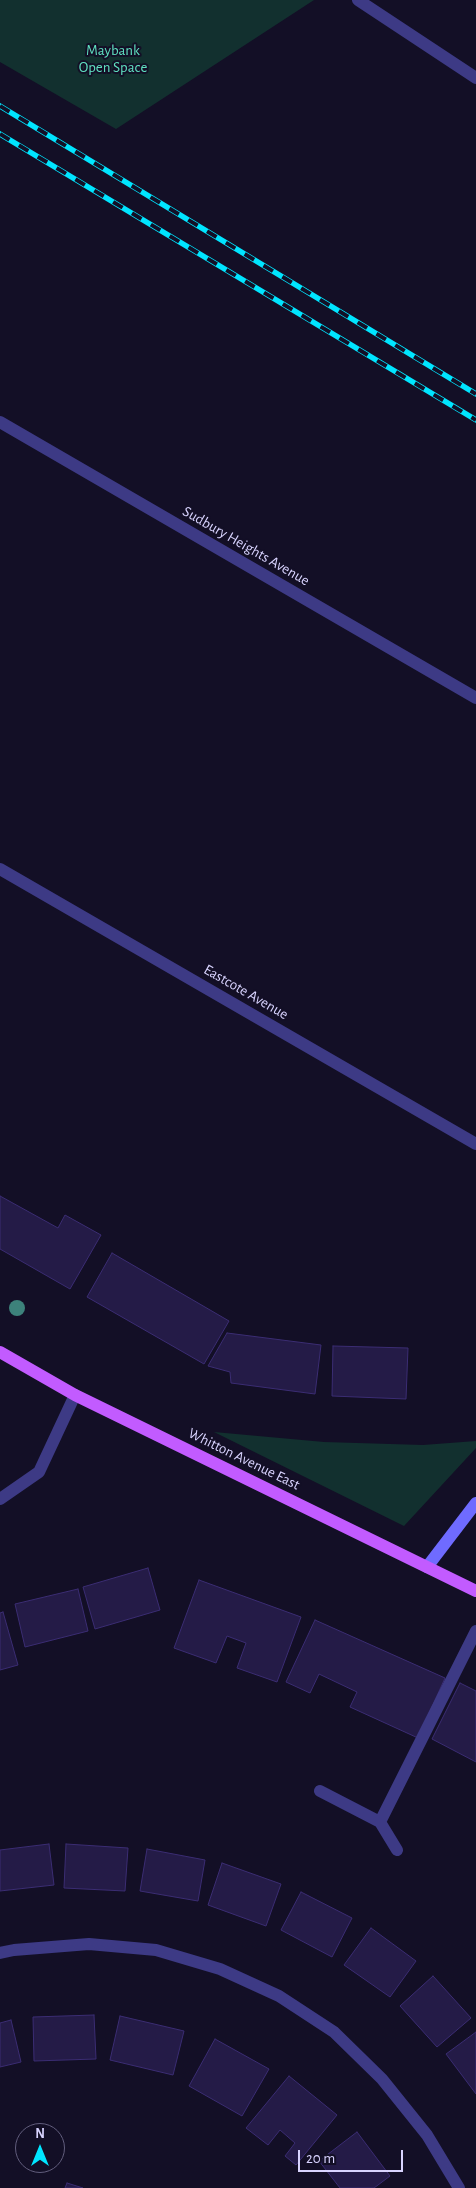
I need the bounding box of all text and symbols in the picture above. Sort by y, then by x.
park label: Maybank Open Space [79,41,147,76]
street label: Sudbury Heights Avenue [179,502,313,590]
street label: Eastcote Avenue [200,961,292,1023]
street label: Whitton Avenue East [185,1424,303,1494]
north arrow [15,2123,65,2173]
text: N [35,2127,45,2141]
scale bar [301,2140,406,2172]
text: 20 m [306,2151,335,2166]

